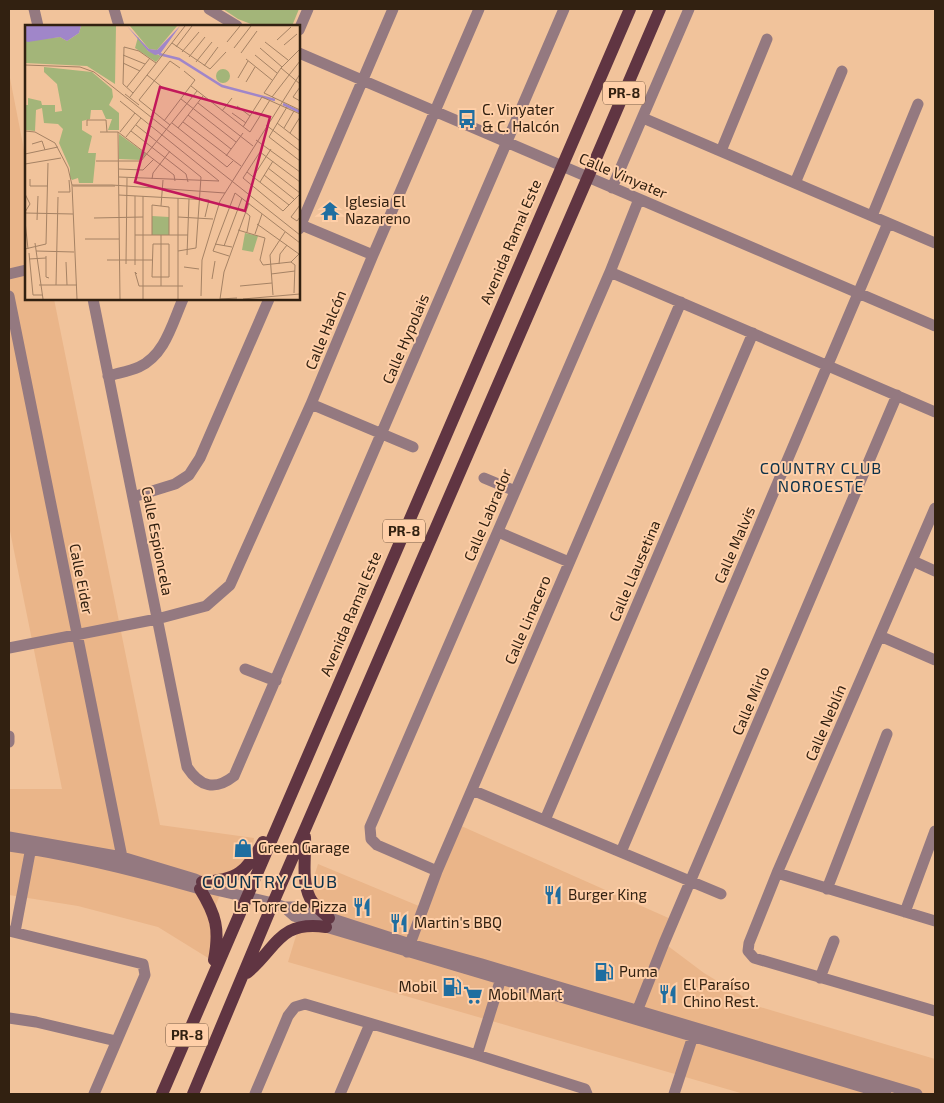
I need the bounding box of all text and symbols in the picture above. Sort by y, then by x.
inset map [25,25,300,300]
road number: PR-8 [603,82,645,105]
place label: C. Vinyater & C. Halcón [482,100,559,135]
bus stop icon: C. Vinyater & C. Halcón [456,108,478,130]
street label: Calle Vinyater [577,148,670,202]
street label: Avenida Ramal Este [476,177,544,307]
place label: Iglesia El Nazareno [345,192,411,227]
temple icon: Iglesia El Nazareno [319,200,341,222]
street label: Calle Halcón [301,287,349,372]
street label: Calle Hypolais [378,291,432,386]
district label: COUNTRY CLUB NOROESTE [760,458,882,495]
street label: Calle Labrador [459,466,515,564]
street label: Calle Espioncela [139,485,177,597]
street label: Calle Malvis [710,503,758,586]
street label: Calle Llausetina [605,517,663,624]
road number: PR-8 [383,520,425,542]
street label: Calle Eider [66,542,98,616]
street label: Avenida Ramal Este [316,549,384,679]
street label: Calle Linacero [500,572,554,667]
street label: Calle Mirlo [728,664,773,738]
street label: Calle Neblín [801,682,849,763]
shop icon: Green Garage [232,837,254,859]
place label: Green Garage [258,838,350,856]
district label: COUNTRY CLUB [202,870,338,892]
restaurant icon: Burger King [542,884,564,906]
place label: Burger King [568,885,648,903]
restaurant icon: La Torre de Pizza [351,896,373,918]
place label: La Torre de Pizza [233,897,347,915]
restaurant icon: Martin's BBQ [388,912,410,934]
place label: Martin's BBQ [414,913,502,932]
fuel station icon: Puma [593,961,615,983]
place label: Puma [619,962,658,980]
place label: El Paraíso Chino Rest. [683,975,759,1010]
fuel station icon: Mobil [441,976,463,998]
place label: Mobil [399,977,438,995]
restaurant icon: El Paraíso Chino Rest. [657,983,679,1005]
supermarket icon: Mobil Mart [462,984,484,1006]
place label: Mobil Mart [488,985,563,1003]
road number: PR-8 [166,1024,208,1046]

